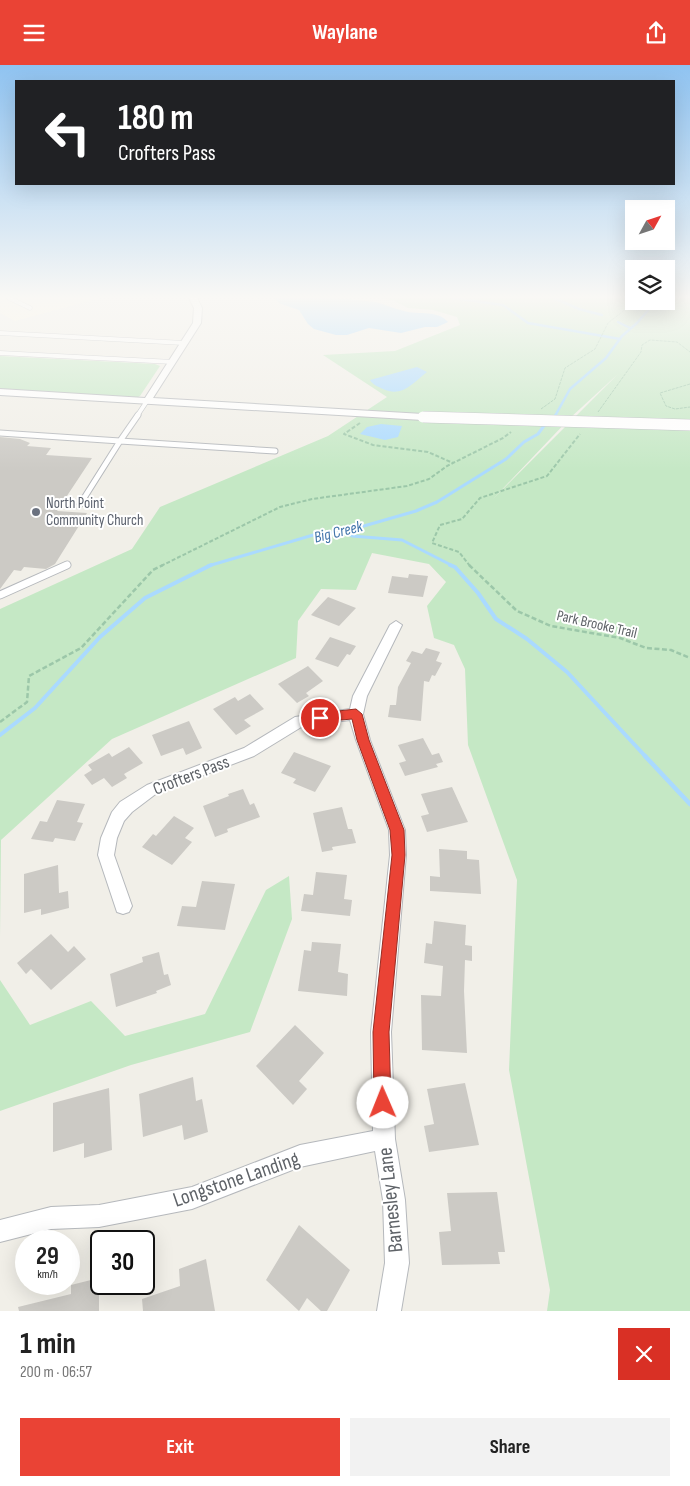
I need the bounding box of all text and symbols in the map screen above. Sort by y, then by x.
icon: menu [20,19,48,47]
text: Waylane [312,19,378,46]
icon: share [642,19,670,47]
text: 180 m [118,97,194,140]
icon: left [35,100,100,165]
text: Crofters Pass [118,140,216,167]
north arrow [625,200,675,250]
map controls [625,200,675,310]
button: layers [625,260,675,310]
place label: North Point Community Church [46,494,143,530]
marker: North Point Community Church [30,506,42,518]
water label: Big Creek [312,517,366,548]
street label: Park Brooke Trail [555,606,639,643]
pin [299,697,341,739]
icon: arrive [306,704,334,732]
street label: Crofters Pass [150,751,232,800]
position arrow [356,1076,408,1128]
street label: Longstone Landing [170,1146,303,1213]
street label: Barnesley Lane [373,1146,408,1254]
speed limit sign: 30 [90,1230,155,1295]
text: 29 [36,1241,59,1272]
text: km/h [37,1267,58,1282]
text: 1 min [20,1326,76,1362]
button: close [618,1328,670,1380]
text: 200 m · 06:57 [20,1363,92,1382]
button: Exit [20,1418,340,1476]
button: Share [350,1418,670,1476]

